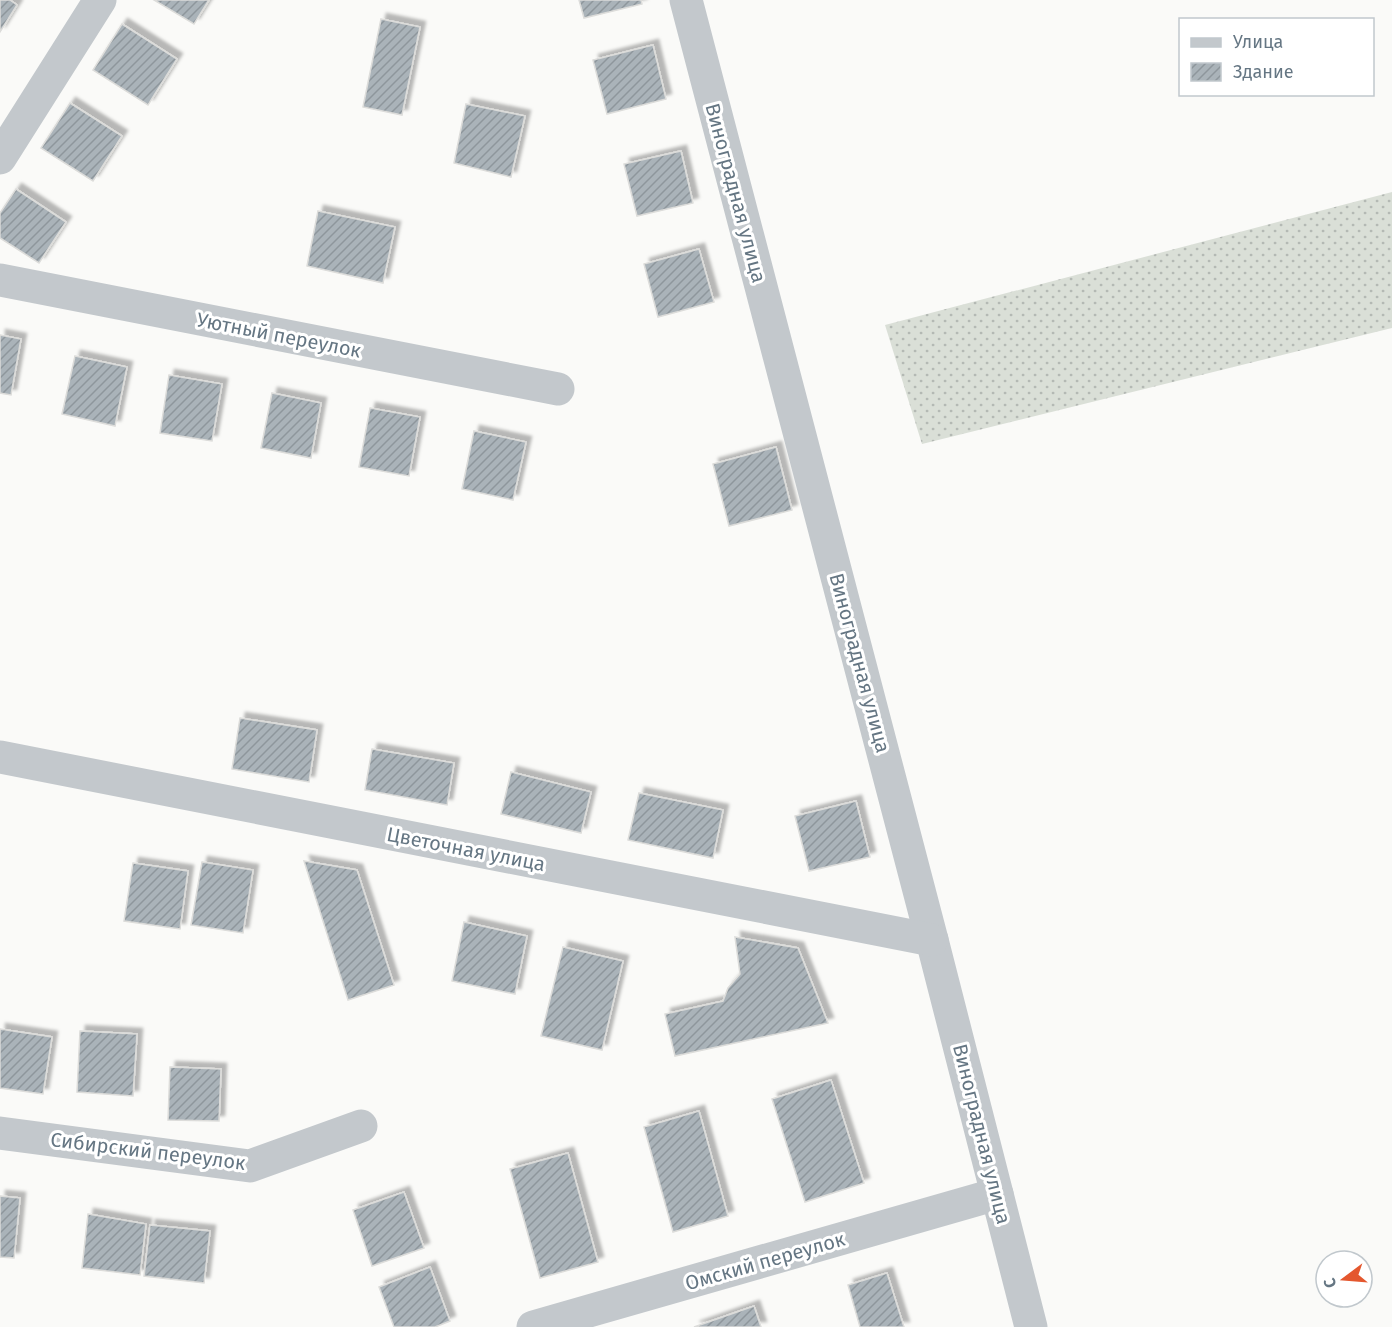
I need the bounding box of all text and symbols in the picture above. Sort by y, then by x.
legend [1179,18,1374,96]
text: Улица [1233,31,1283,53]
text: Здание [1233,61,1294,83]
street label: Виноградная улица [700,101,772,285]
street label: Уютный переулок [195,307,364,363]
street label: Виноградная улица [824,571,896,755]
street label: Цветочная улица [385,822,547,876]
street label: Виноградная улица [948,1041,1016,1227]
street label: Сибирский переулок [49,1127,247,1175]
street label: Омский переулок [682,1227,848,1295]
north arrow [1314,1249,1374,1309]
text: С [1319,1275,1340,1290]

